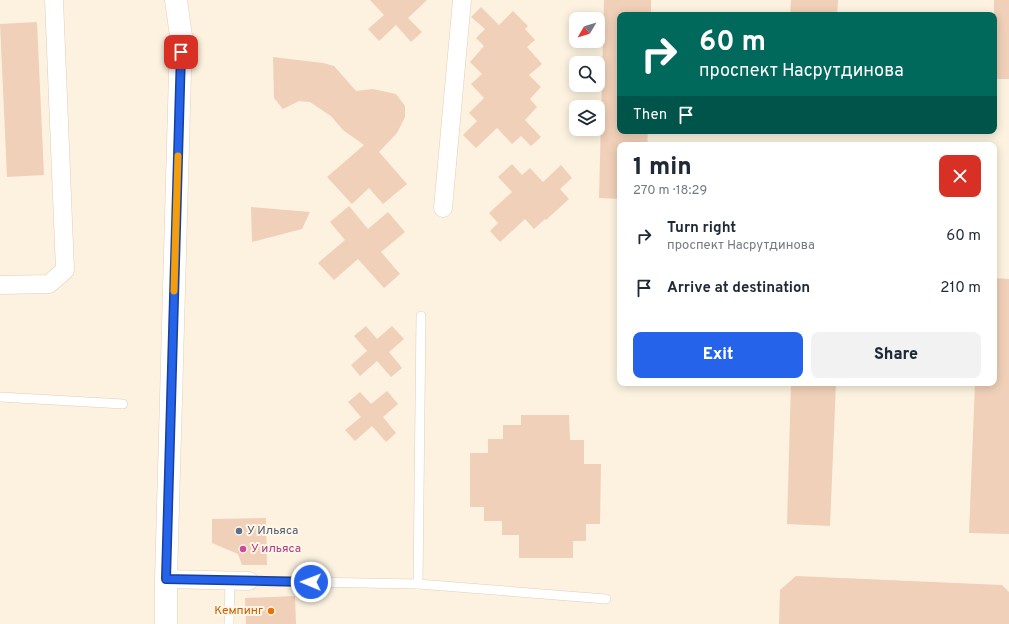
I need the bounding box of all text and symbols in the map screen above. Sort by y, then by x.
north arrow [569,12,605,48]
map controls [569,12,605,136]
text: 60 m [699,25,766,61]
icon: right [633,28,685,80]
pin [164,35,198,69]
icon: arrive [170,41,192,63]
button: search [569,56,605,92]
text: проспект Насрутдинова [699,60,904,83]
button: layers [569,100,605,136]
icon: arrive [675,104,697,126]
text: Then [633,106,667,125]
text: 1 min [633,153,692,183]
button: close [939,155,981,197]
text: 270 m · 18:29 [633,183,707,199]
text: Turn right [667,219,736,238]
icon: right [633,225,655,247]
text: 60 m [946,227,981,246]
text: проспект Насрутдинова [667,238,815,254]
icon: arrive [633,277,655,299]
text: Arrive at destination [667,279,810,298]
text: 210 m [940,279,981,298]
button: Exit [633,332,803,378]
button: Share [811,332,981,378]
place label: У Ильяса [247,523,298,539]
marker: У Ильяса [234,526,244,536]
place label: У ильяса [251,541,301,557]
marker: У ильяса [238,544,248,554]
position arrow [290,561,332,603]
place label: Кемпинг [214,603,263,619]
marker: Кемпинг [266,606,276,616]

